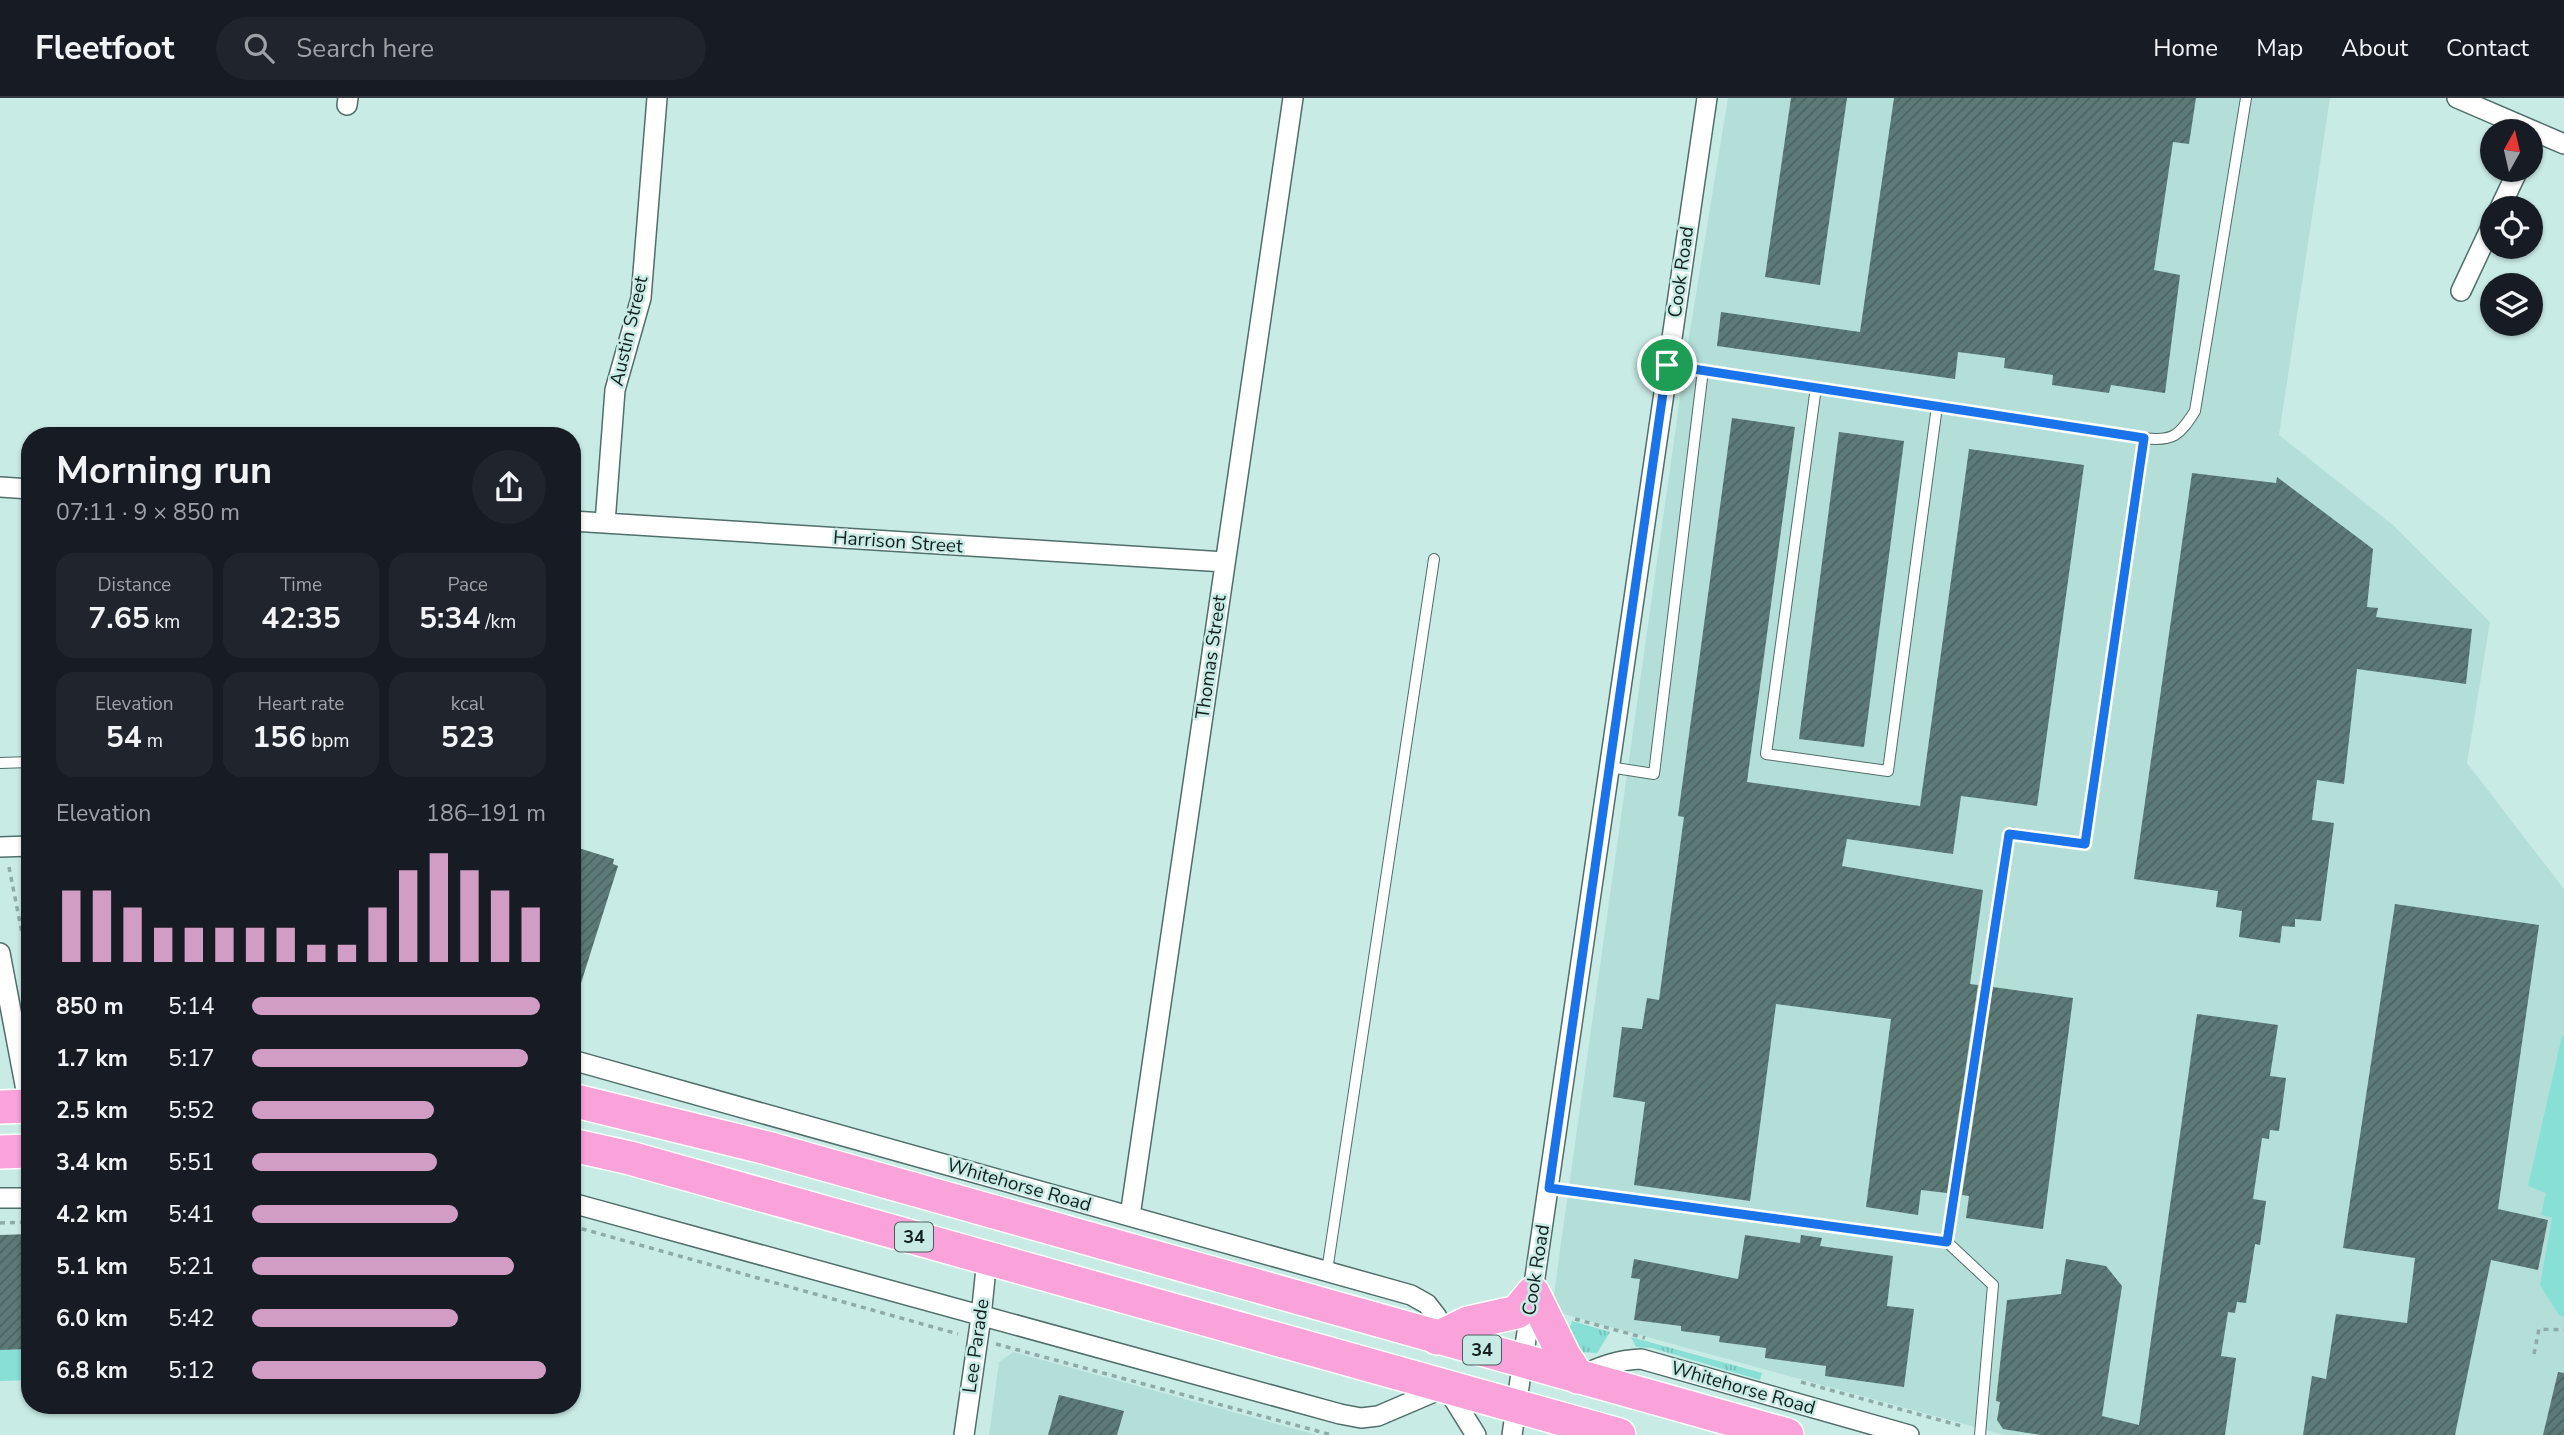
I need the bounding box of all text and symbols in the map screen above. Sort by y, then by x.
search box [216,17,706,80]
text: Fleetfoot [35,26,174,71]
icon: search [240,29,278,67]
text: Search here [296,31,434,66]
text: Home [2153,32,2218,64]
text: Map [2256,32,2303,64]
text: About [2341,32,2408,64]
text: Contact [2446,32,2529,64]
north arrow [2480,119,2543,182]
map controls [2480,119,2543,336]
button: locate [2480,196,2543,259]
street label: Cook Road [1662,225,1700,319]
street label: Austin Street [604,273,654,389]
button: layers [2480,273,2543,336]
pin [1637,335,1697,395]
icon: arrive [1648,346,1686,384]
text: Morning run [56,445,272,496]
button: share [472,450,546,524]
text: 07:11 · 9 × 850 m [56,497,240,528]
street label: Harrison Street [832,525,964,560]
text: Distance [97,572,171,598]
text: Time [280,572,322,598]
text: Pace [447,572,488,598]
street label: Thomas Street [1189,593,1233,721]
text: 7.65 [88,598,150,639]
text: 42:35 [261,598,341,639]
text: 5:34 [419,598,480,639]
text: km [150,609,180,635]
text: /km [480,609,516,635]
text: Elevation [95,691,174,717]
text: Heart rate [258,691,344,717]
text: kcal [451,691,485,717]
text: 54 [106,717,142,758]
text: 156 [252,717,306,758]
text: 523 [441,717,495,758]
text: m [142,728,163,754]
text: bpm [306,728,350,754]
text: Elevation [56,798,151,829]
text: 186–191 m [426,798,546,829]
text: 850 m [56,991,124,1022]
text: 5:14 [168,991,215,1022]
text: 1.7 km [56,1043,128,1074]
text: 5:17 [168,1043,215,1074]
text: 2.5 km [56,1095,128,1126]
text: 5:52 [168,1095,215,1126]
text: 3.4 km [56,1147,128,1178]
text: 5:51 [168,1147,215,1178]
street label: Whitehorse Road [944,1152,1094,1218]
text: 4.2 km [56,1199,128,1230]
text: 5:41 [168,1199,215,1230]
road number: 34 [895,1222,933,1252]
street label: Cook Road [1516,1223,1556,1317]
text: 5.1 km [56,1251,128,1282]
text: 5:21 [168,1251,215,1282]
street label: Lee Parade [957,1297,995,1395]
text: 6.0 km [56,1303,128,1334]
text: 5:42 [168,1303,215,1334]
road number: 34 [1463,1336,1501,1364]
text: 6.8 km [56,1355,128,1386]
text: 5:12 [168,1355,215,1386]
street label: Whitehorse Road [1668,1355,1818,1421]

